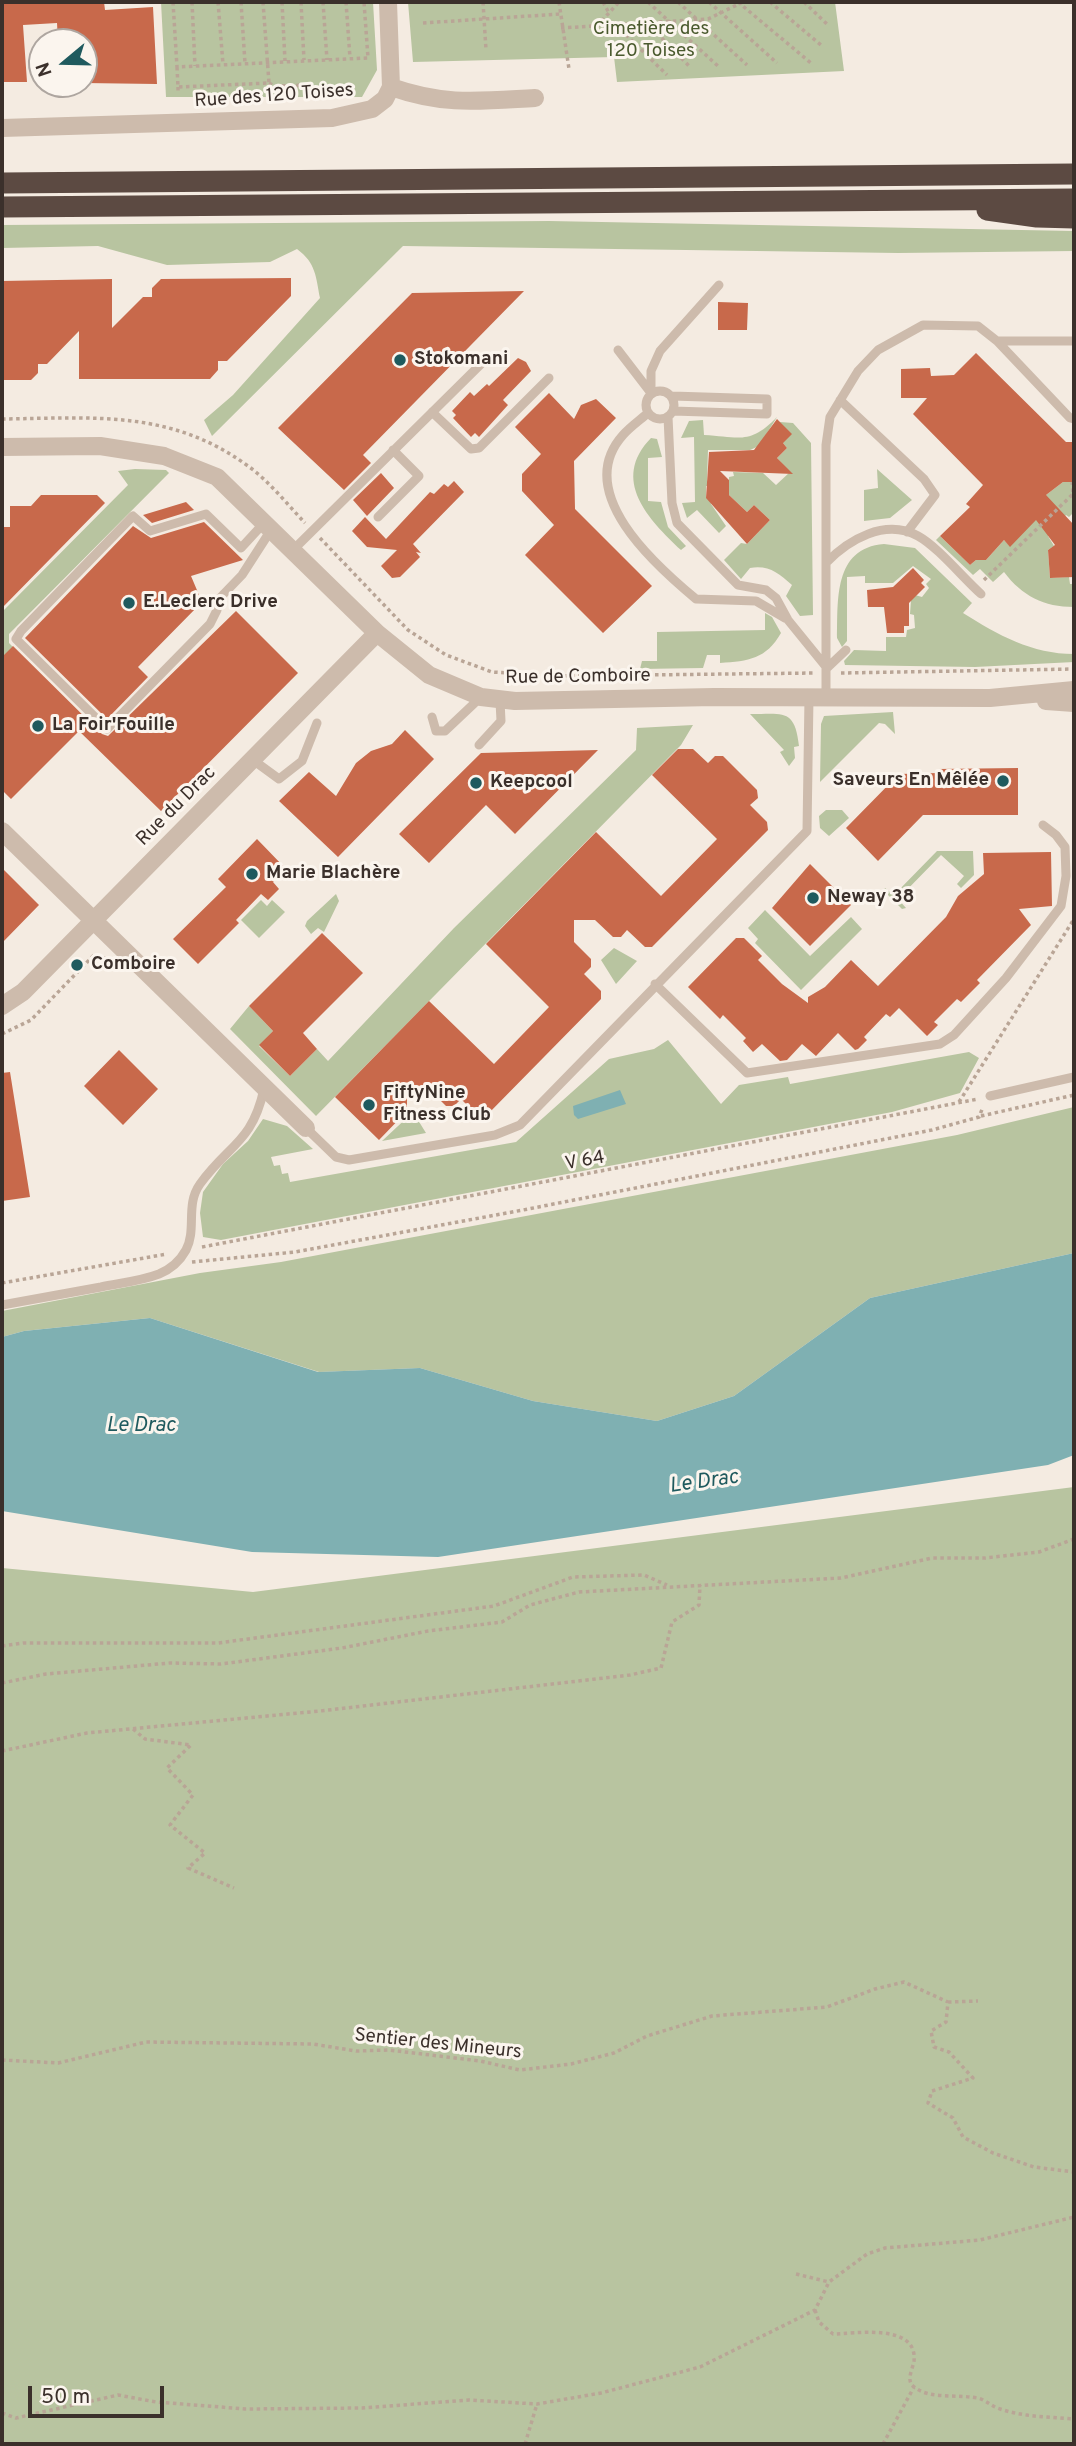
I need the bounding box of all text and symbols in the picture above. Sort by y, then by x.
park label: Cimetière des 120 Toises [593,19,709,63]
north arrow [28,28,98,98]
text: N [31,59,59,80]
street label: Rue des 120 Toises [194,80,354,114]
place label: Stokomani [414,349,508,371]
marker: Stokomani [392,352,408,368]
place label: E.Leclerc Drive [143,592,278,614]
marker: E.Leclerc Drive [121,595,137,611]
street label: Rue de Comboire [505,665,651,691]
place label: La Foir'Fouille [52,715,175,737]
marker: La Foir'Fouille [30,718,46,734]
street label: Rue du Drac [132,762,222,852]
place label: Saveurs En Mêlée [832,770,989,792]
place label: Keepcool [490,772,573,794]
marker: Saveurs En Mêlée [995,773,1011,789]
marker: Keepcool [468,775,484,791]
place label: Marie Blachère [266,863,400,885]
marker: Marie Blachère [244,866,260,882]
place label: Neway 38 [827,887,914,909]
marker: Neway 38 [805,890,821,906]
place label: Comboire [91,954,176,976]
marker: Comboire [69,957,85,973]
place label: FiftyNine Fitness Club [383,1083,491,1127]
marker: FiftyNine Fitness Club [361,1097,377,1113]
street label: V 64 [563,1147,607,1177]
water label: Le Drac [106,1414,176,1440]
water label: Le Drac [668,1466,740,1500]
street label: Sentier des Mineurs [353,2025,523,2065]
scale bar [32,2372,168,2416]
text: 50 m [41,2384,90,2411]

